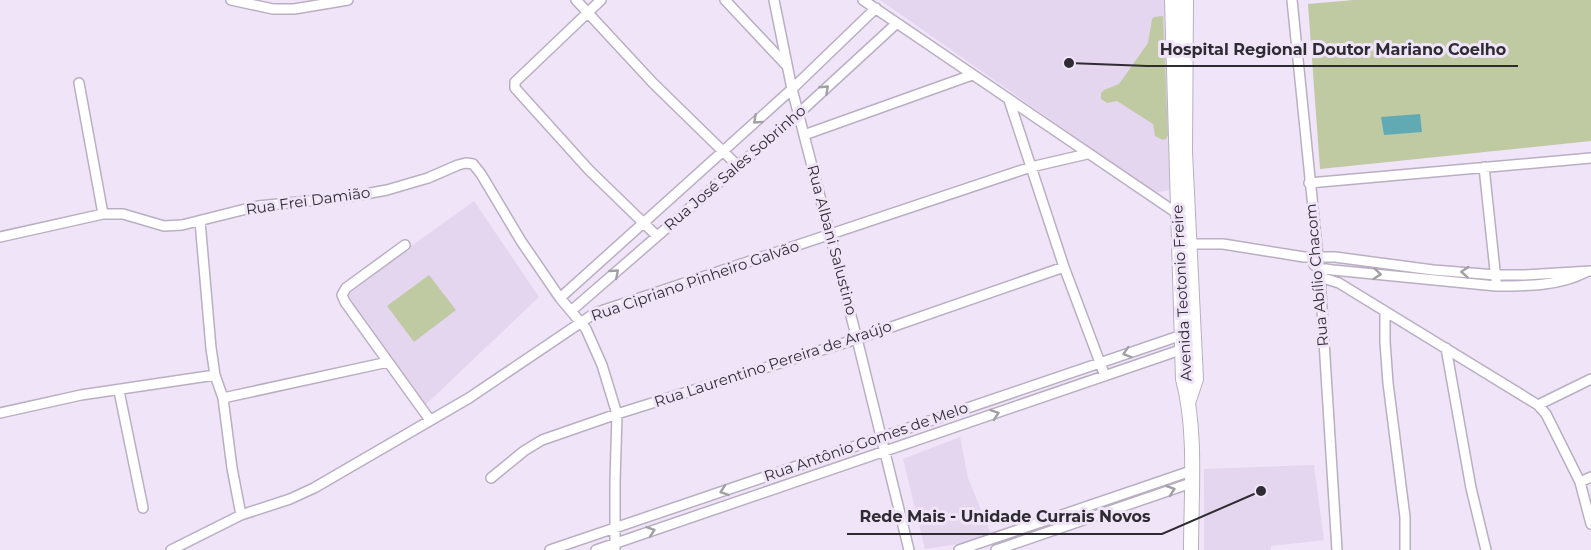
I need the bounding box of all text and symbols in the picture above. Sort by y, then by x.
callout: Hospital Regional Doutor Mariano Coelho [1147,32,1518,66]
text: Hospital Regional Doutor Mariano Coelho [1160,40,1506,59]
one-way arrow [818,85,829,96]
street label: Rua José Sales Sobrinho [660,101,810,234]
one-way arrow [753,113,764,124]
street label: Rua Albani Salustino [803,163,862,317]
street label: Rua Frei Damião [245,182,371,219]
street label: Rua Abílio Chacom [1301,203,1332,347]
street label: Avenida Teotonio Freire [1167,204,1196,382]
street label: Rua Cipriano Pinheiro Galvão [588,236,801,325]
one-way arrow [1461,266,1470,279]
one-way arrow [1372,267,1381,280]
one-way arrow [608,269,619,280]
street label: Rua Laurentino Pereira de Araújo [652,316,894,411]
one-way arrow [1122,346,1133,358]
street label: Rua Antônio Gomes de Melo [761,398,970,485]
one-way arrow [989,409,1000,421]
one-way arrow [719,484,730,496]
one-way arrow [1165,485,1176,497]
callout: Rede Mais - Unidade Currais Novos [847,500,1162,534]
text: Rede Mais - Unidade Currais Novos [859,507,1151,526]
one-way arrow [645,525,656,538]

